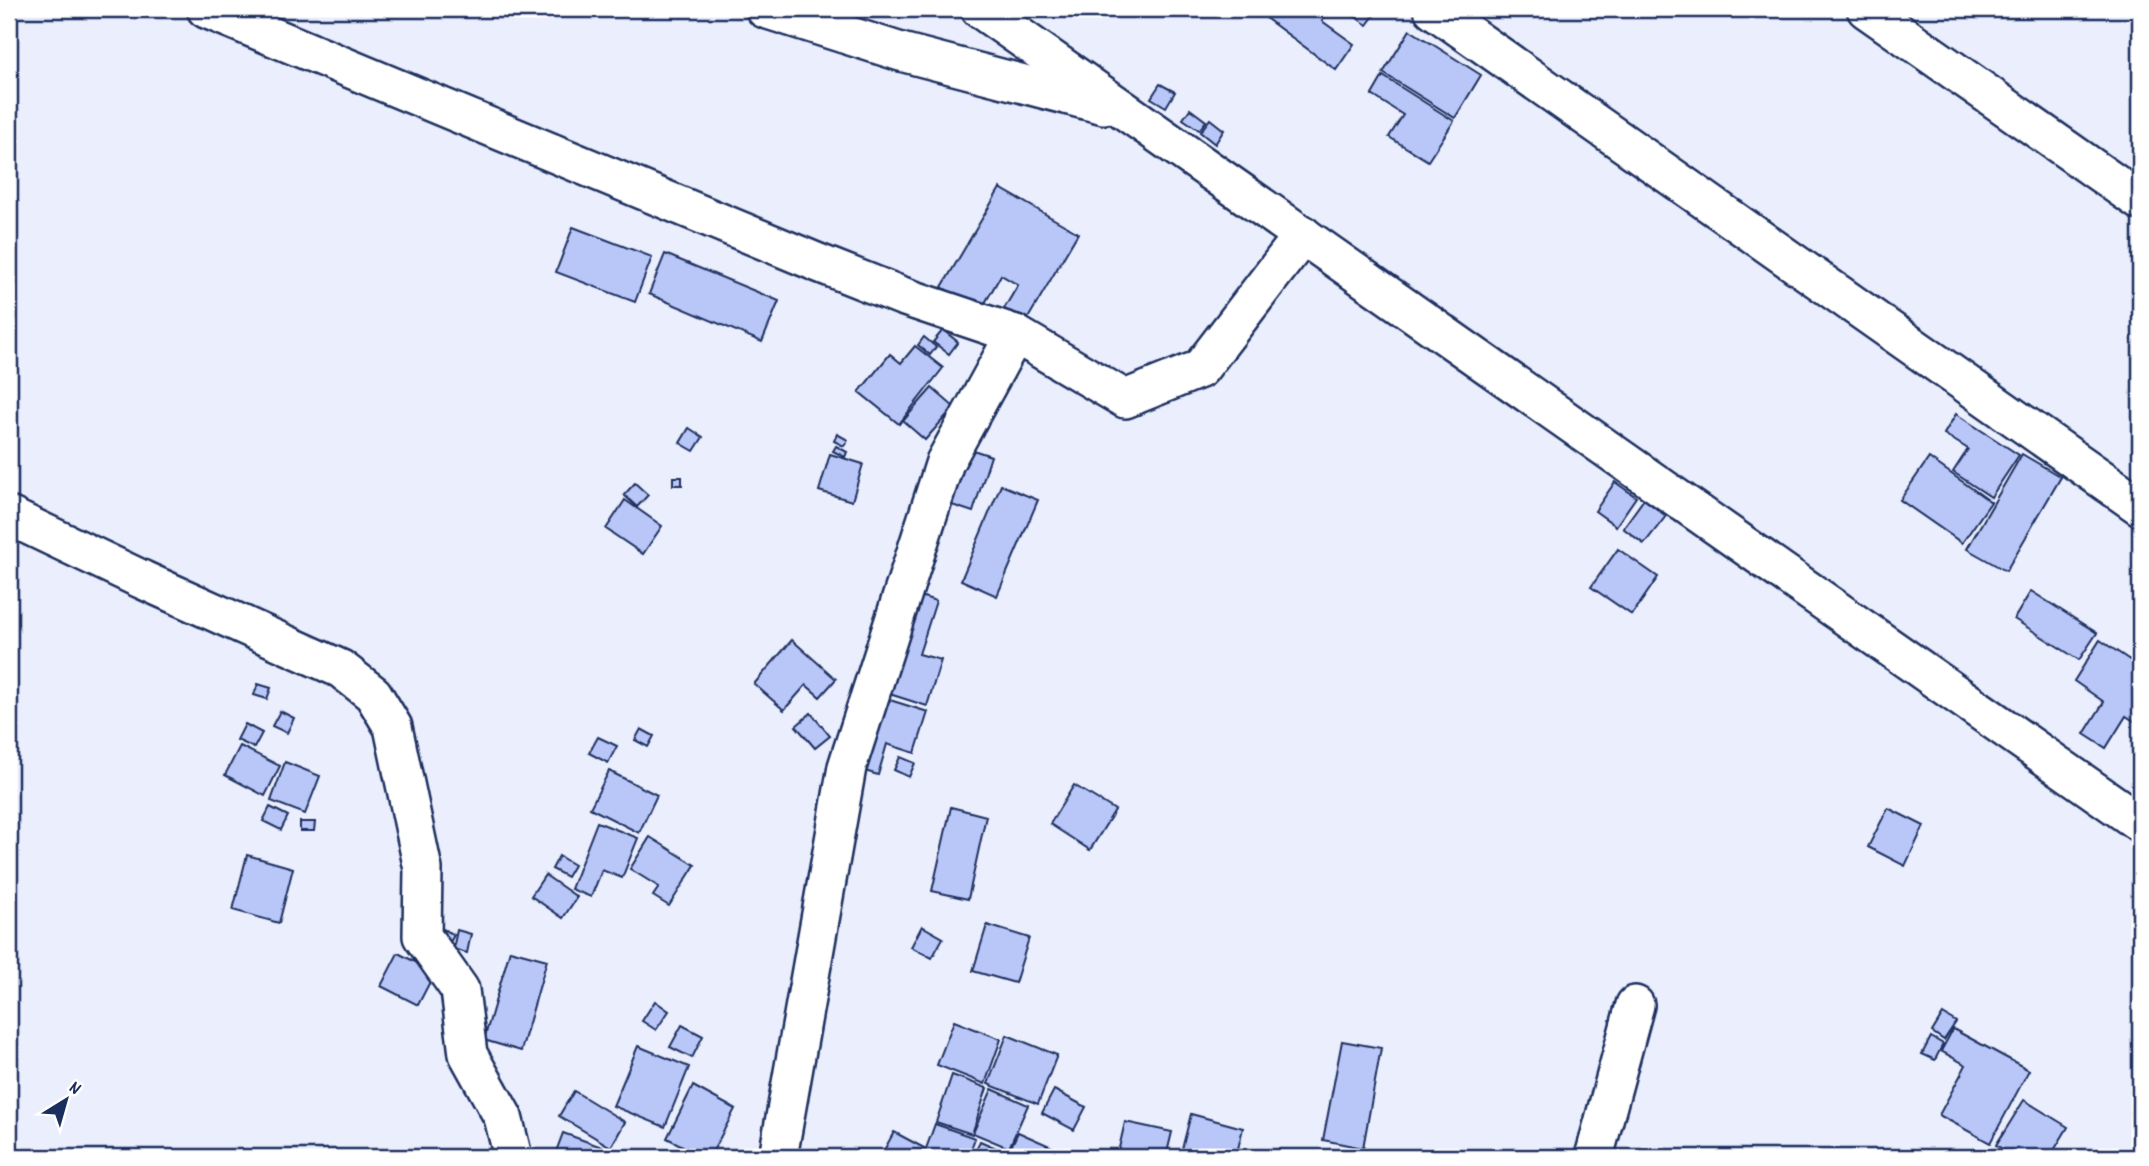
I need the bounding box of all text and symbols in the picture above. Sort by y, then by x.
north arrow [32,1064,102,1134]
text: N [62,1076,86,1103]

